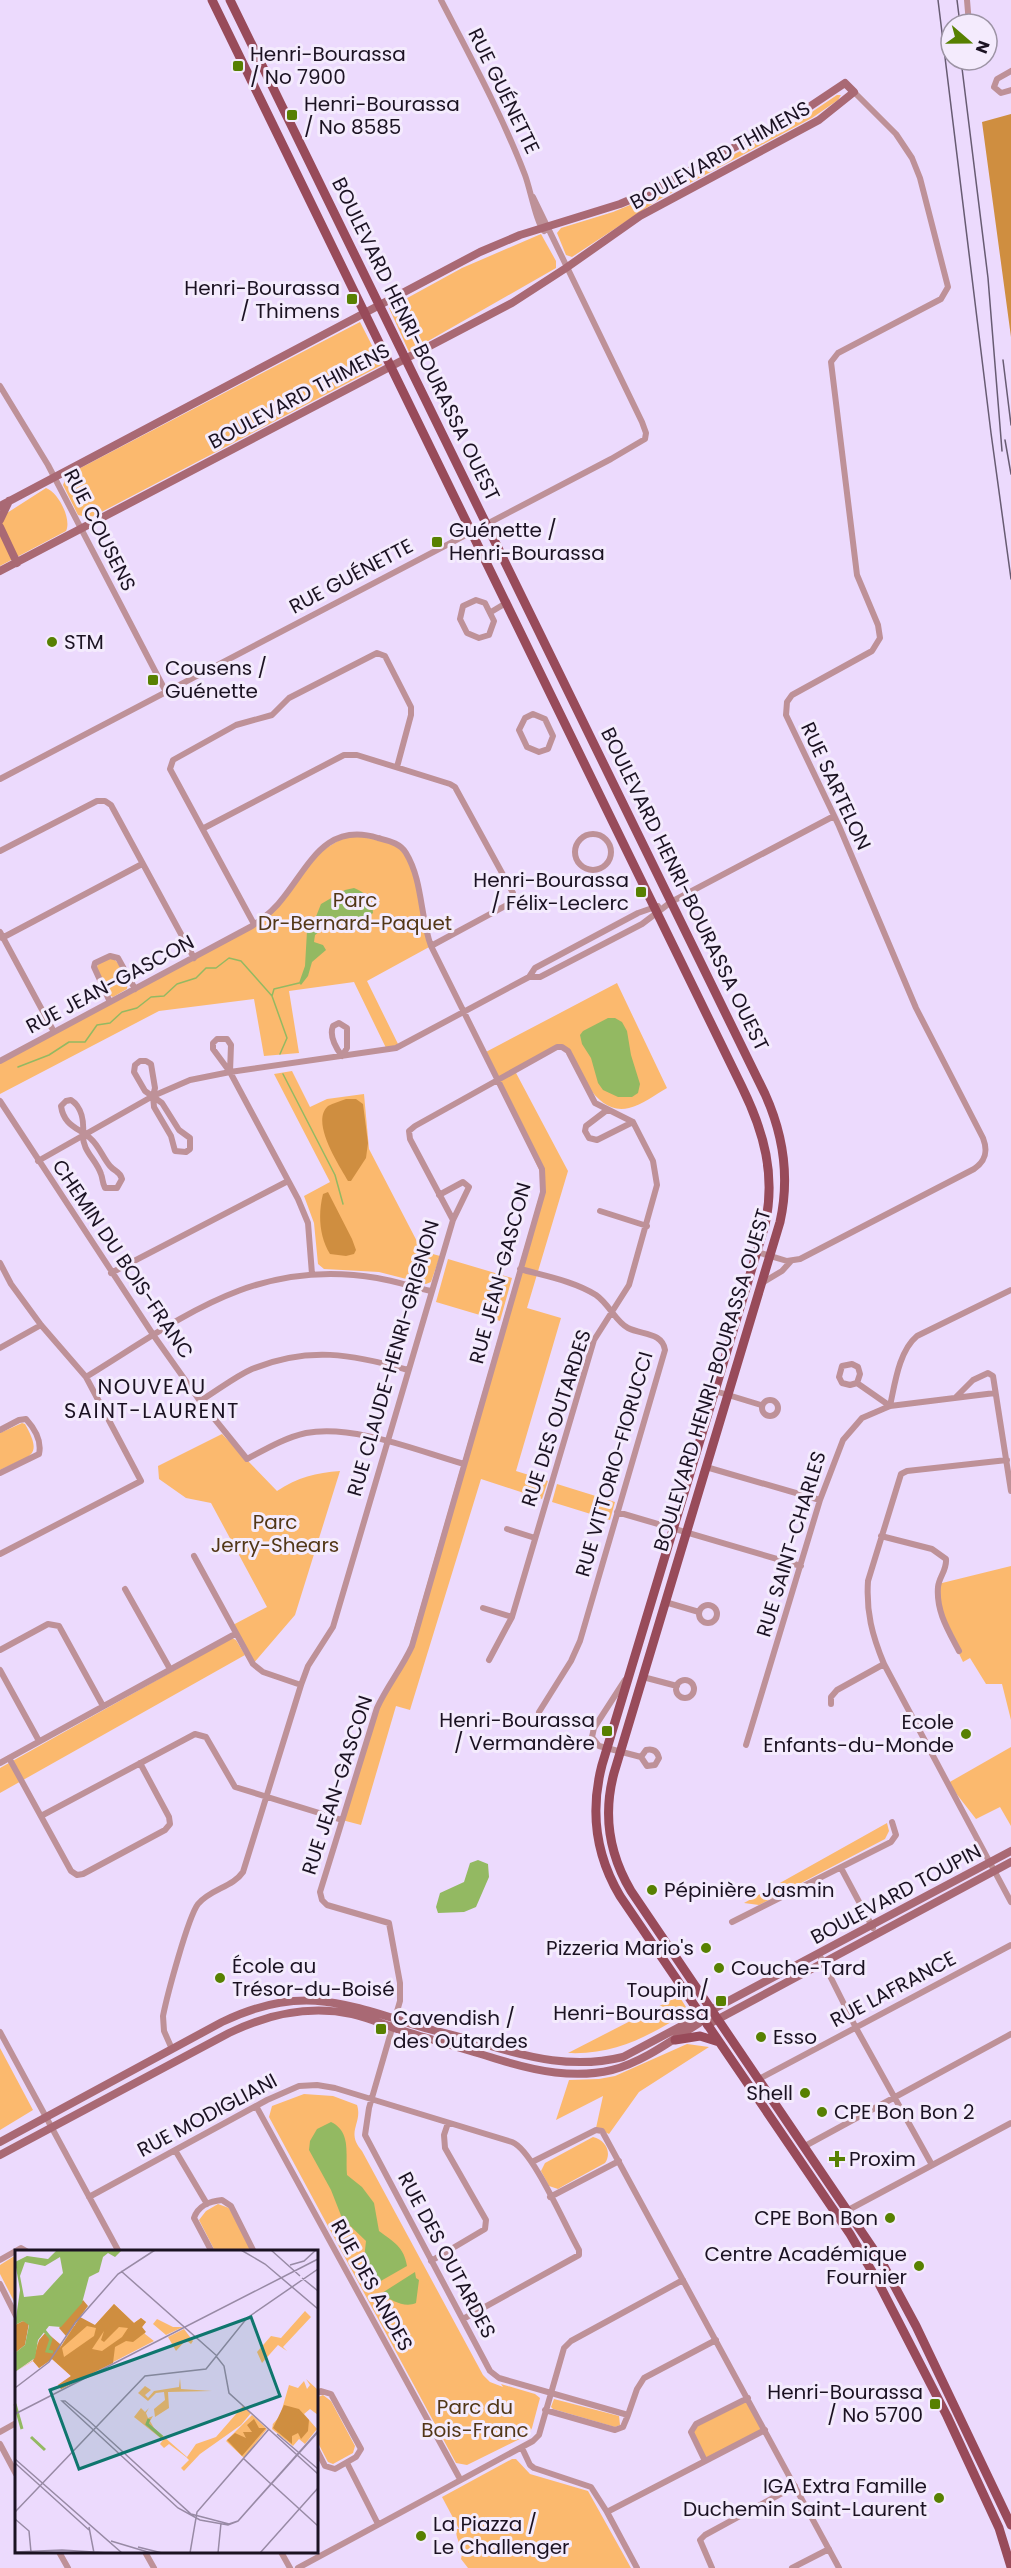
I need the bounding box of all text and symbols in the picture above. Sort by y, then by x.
north arrow [939,12,999,72]
street label: RUE GUÉNETTE [461,23,547,159]
text: N [970,37,995,57]
place label: Henri-Bourassa / No 7900 [250,40,406,91]
marker: Henri-Bourassa / No 7900 [231,59,245,73]
place label: Henri-Bourassa / No 8585 [304,90,460,141]
street label: BOULEVARD THIMENS [625,94,815,216]
marker: Henri-Bourassa / No 8585 [285,108,299,122]
street label: BOULEVARD HENRI-BOURASSA OUEST [325,173,507,506]
place label: Henri-Bourassa / Thimens [184,274,340,325]
marker: Henri-Bourassa / Thimens [345,292,359,306]
street label: BOULEVARD THIMENS [203,336,395,456]
street label: RUE COUSENS [57,464,143,596]
place label: Guénette / Henri-Bourassa [449,516,605,567]
street label: RUE GUÉNETTE [284,532,418,620]
marker: Guénette / Henri-Bourassa [430,535,444,549]
place label: STM [64,628,104,656]
marker: STM [45,635,59,649]
place label: Cousens / Guénette [165,654,267,705]
marker: Cousens / Guénette [146,673,160,687]
street label: RUE SARTELON [794,717,878,855]
street label: BOULEVARD HENRI-BOURASSA OUEST [594,723,776,1056]
place label: Henri-Bourassa / Félix-Leclerc [473,866,629,917]
marker: Henri-Bourassa / Félix-Leclerc [634,885,648,899]
park label: Parc Dr-Bernard-Paquet [258,886,452,937]
street label: RUE JEAN-GASCON [21,928,199,1040]
street label: CHEMIN DU BOIS-FRANC [46,1154,200,1364]
street label: RUE JEAN-GASCON [462,1179,538,1367]
street label: BOULEVARD HENRI-BOURASSA OUEST [646,1205,778,1555]
street label: RUE CLAUDE-HENRI-GRIGNON [340,1217,446,1499]
street label: RUE DES OUTARDES [514,1326,598,1510]
street label: RUE VITTORIO-FIORUCCI [568,1348,660,1580]
district label: NOUVEAU SAINT-LAURENT [64,1372,240,1425]
street label: RUE SAINT-CHARLES [749,1448,833,1640]
park label: Parc Jerry-Shears [211,1508,339,1559]
street label: RUE JEAN-GASCON [295,1692,379,1878]
place label: Henri-Bourassa / Vermandère [439,1706,595,1757]
place label: Ecole Enfants-du-Monde [763,1708,954,1759]
marker: Henri-Bourassa / Vermandère [600,1724,614,1738]
marker: Ecole Enfants-du-Monde [959,1727,973,1741]
street label: BOULEVARD TOUPIN [806,1837,986,1951]
place label: Pépinière Jasmin [664,1876,835,1904]
marker: Pépinière Jasmin [645,1883,659,1897]
place label: Pizzeria Mario's [546,1934,694,1962]
marker: Pizzeria Mario's [699,1941,713,1955]
street label: RUE LAFRANCE [825,1944,961,2034]
place label: École au Trésor-du-Boisé [232,1952,395,2003]
place label: Couche-Tard [731,1954,866,1982]
marker: Couche-Tard [712,1961,726,1975]
marker: École au Trésor-du-Boisé [213,1971,227,1985]
place label: Toupin / Henri-Bourassa [553,1976,709,2027]
marker: Toupin / Henri-Bourassa [714,1994,728,2008]
place label: Cavendish / des Outardes [393,2004,528,2055]
marker: Cavendish / des Outardes [374,2022,388,2036]
place label: Esso [773,2023,817,2051]
marker: Esso [754,2030,768,2044]
street label: RUE MODIGLIANI [132,2066,282,2164]
place label: Shell [746,2079,793,2107]
marker: Shell [798,2086,812,2100]
place label: CPE Bon Bon 2 [834,2098,975,2126]
marker: CPE Bon Bon 2 [815,2105,829,2119]
place label: Proxim [849,2145,916,2173]
marker: Proxim [830,2152,844,2166]
street label: RUE DES OUTARDES [391,2167,503,2343]
place label: CPE Bon Bon [754,2204,878,2232]
marker: CPE Bon Bon [883,2211,897,2225]
street label: RUE DES ANDES [324,2214,420,2356]
place label: Centre Académique Fournier [705,2240,907,2291]
inset map [15,2250,318,2553]
marker: Centre Académique Fournier [912,2259,926,2273]
place label: Henri-Bourassa / No 5700 [767,2378,923,2429]
park label: Parc du Bois-Franc [421,2393,529,2444]
marker: Henri-Bourassa / No 5700 [928,2397,942,2411]
place label: IGA Extra Famille Duchemin Saint-Laurent [683,2472,927,2523]
marker: IGA Extra Famille Duchemin Saint-Laurent [932,2491,946,2505]
place label: La Piazza / Le Challenger [433,2510,570,2561]
marker: La Piazza / Le Challenger [414,2529,428,2543]

